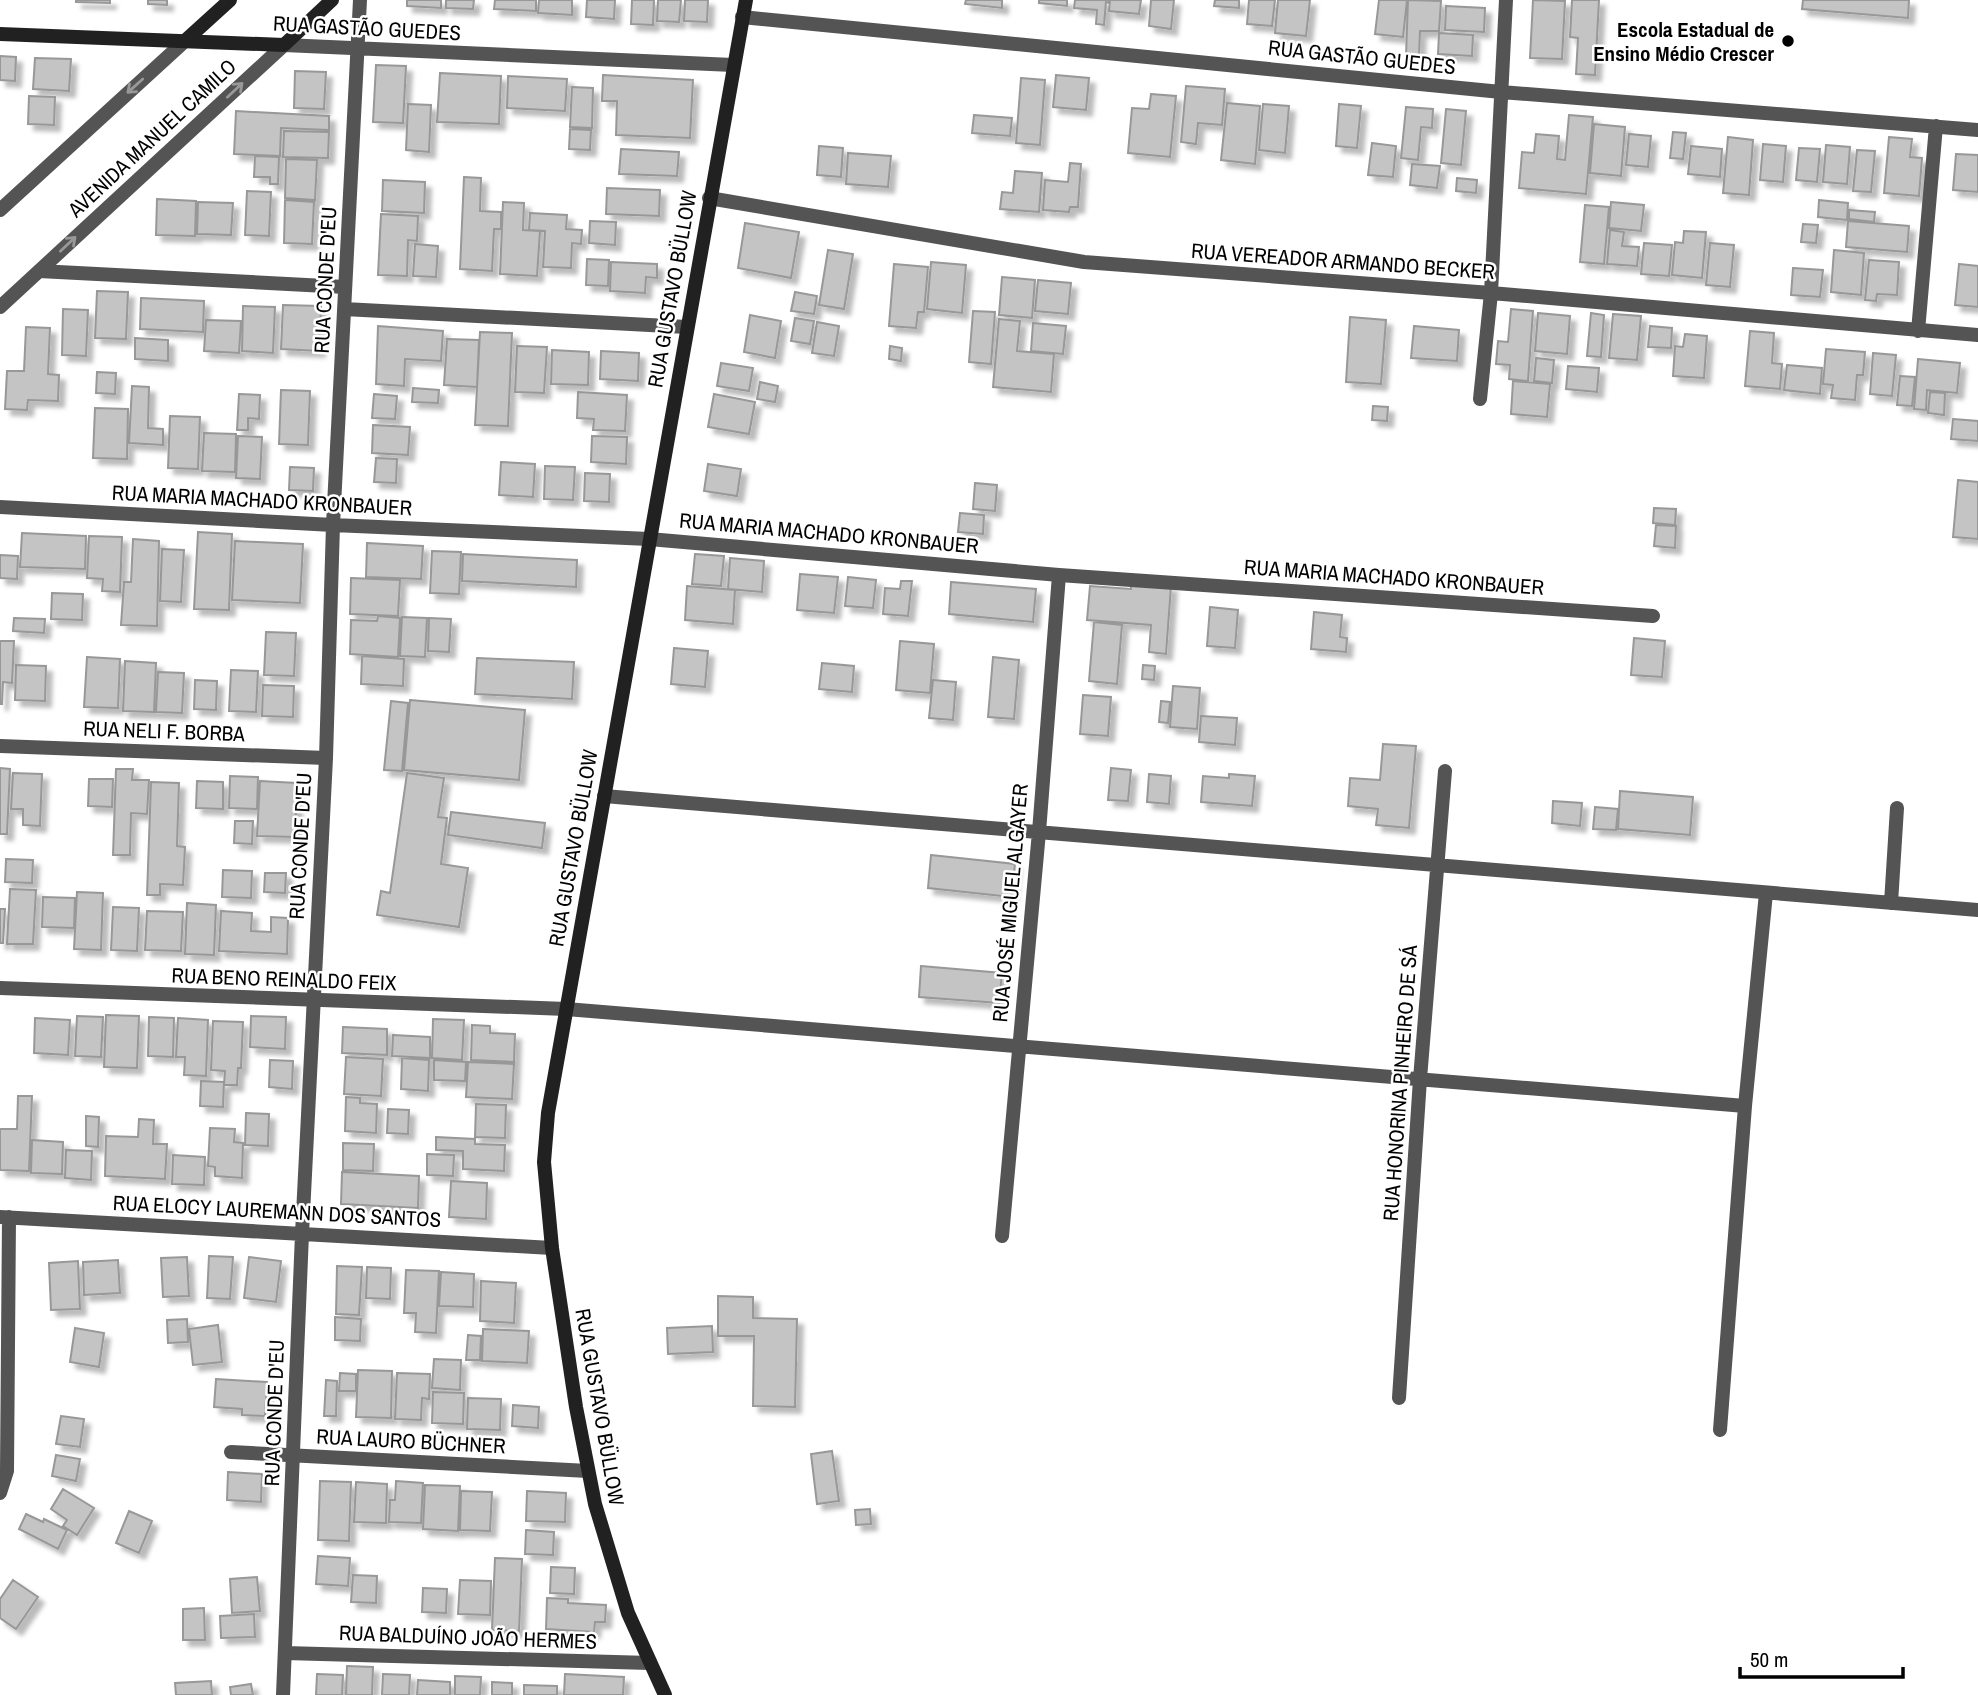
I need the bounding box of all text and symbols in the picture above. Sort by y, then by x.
street label: RUA GASTÃO GUEDES [272,9,462,47]
place label: Escola Estadual de Ensino Médio Crescer [1593,15,1774,68]
street label: RUA GASTÃO GUEDES [1267,33,1457,81]
marker: Escola Estadual de Ensino Médio Crescer [1780,33,1796,49]
street label: AVENIDA MANUEL CAMILO [61,52,242,224]
one-way arrow [127,78,144,95]
one-way arrow [226,82,244,98]
street label: RUA GUSTAVO BÜLLOW [640,188,704,390]
street label: RUA CONDE D'EU [307,206,343,354]
one-way arrow [59,236,76,253]
street label: RUA VEREADOR ARMANDO BECKER [1190,236,1496,286]
street label: RUA MARIA MACHADO KRONBAUER [111,478,413,522]
street label: RUA MARIA MACHADO KRONBAUER [678,505,980,561]
street label: RUA MARIA MACHADO KRONBAUER [1243,552,1545,602]
street label: RUA NELI F. BORBA [83,714,246,748]
street label: RUA GUSTAVO BÜLLOW [541,747,605,949]
street label: RUA CONDE D'EU [282,772,318,920]
street label: RUA JOSÉ MIGUEL ALGAYER [985,783,1035,1023]
street label: RUA HONORINA PINHEIRO DE SÁ [1376,944,1424,1222]
street label: RUA BENO REINALDO FEIX [171,961,397,997]
street label: RUA ELOCY LAUREMANN DOS SANTOS [112,1188,442,1234]
street label: RUA GUSTAVO BÜLLOW [568,1306,632,1508]
street label: RUA CONDE D'EU [257,1339,291,1487]
street label: RUA LAURO BÜCHNER [316,1422,506,1460]
street label: RUA BALDUÍNO JOÃO HERMES [338,1618,598,1656]
scale bar [1740,1636,1903,1680]
text: 50 m [1750,1645,1788,1674]

